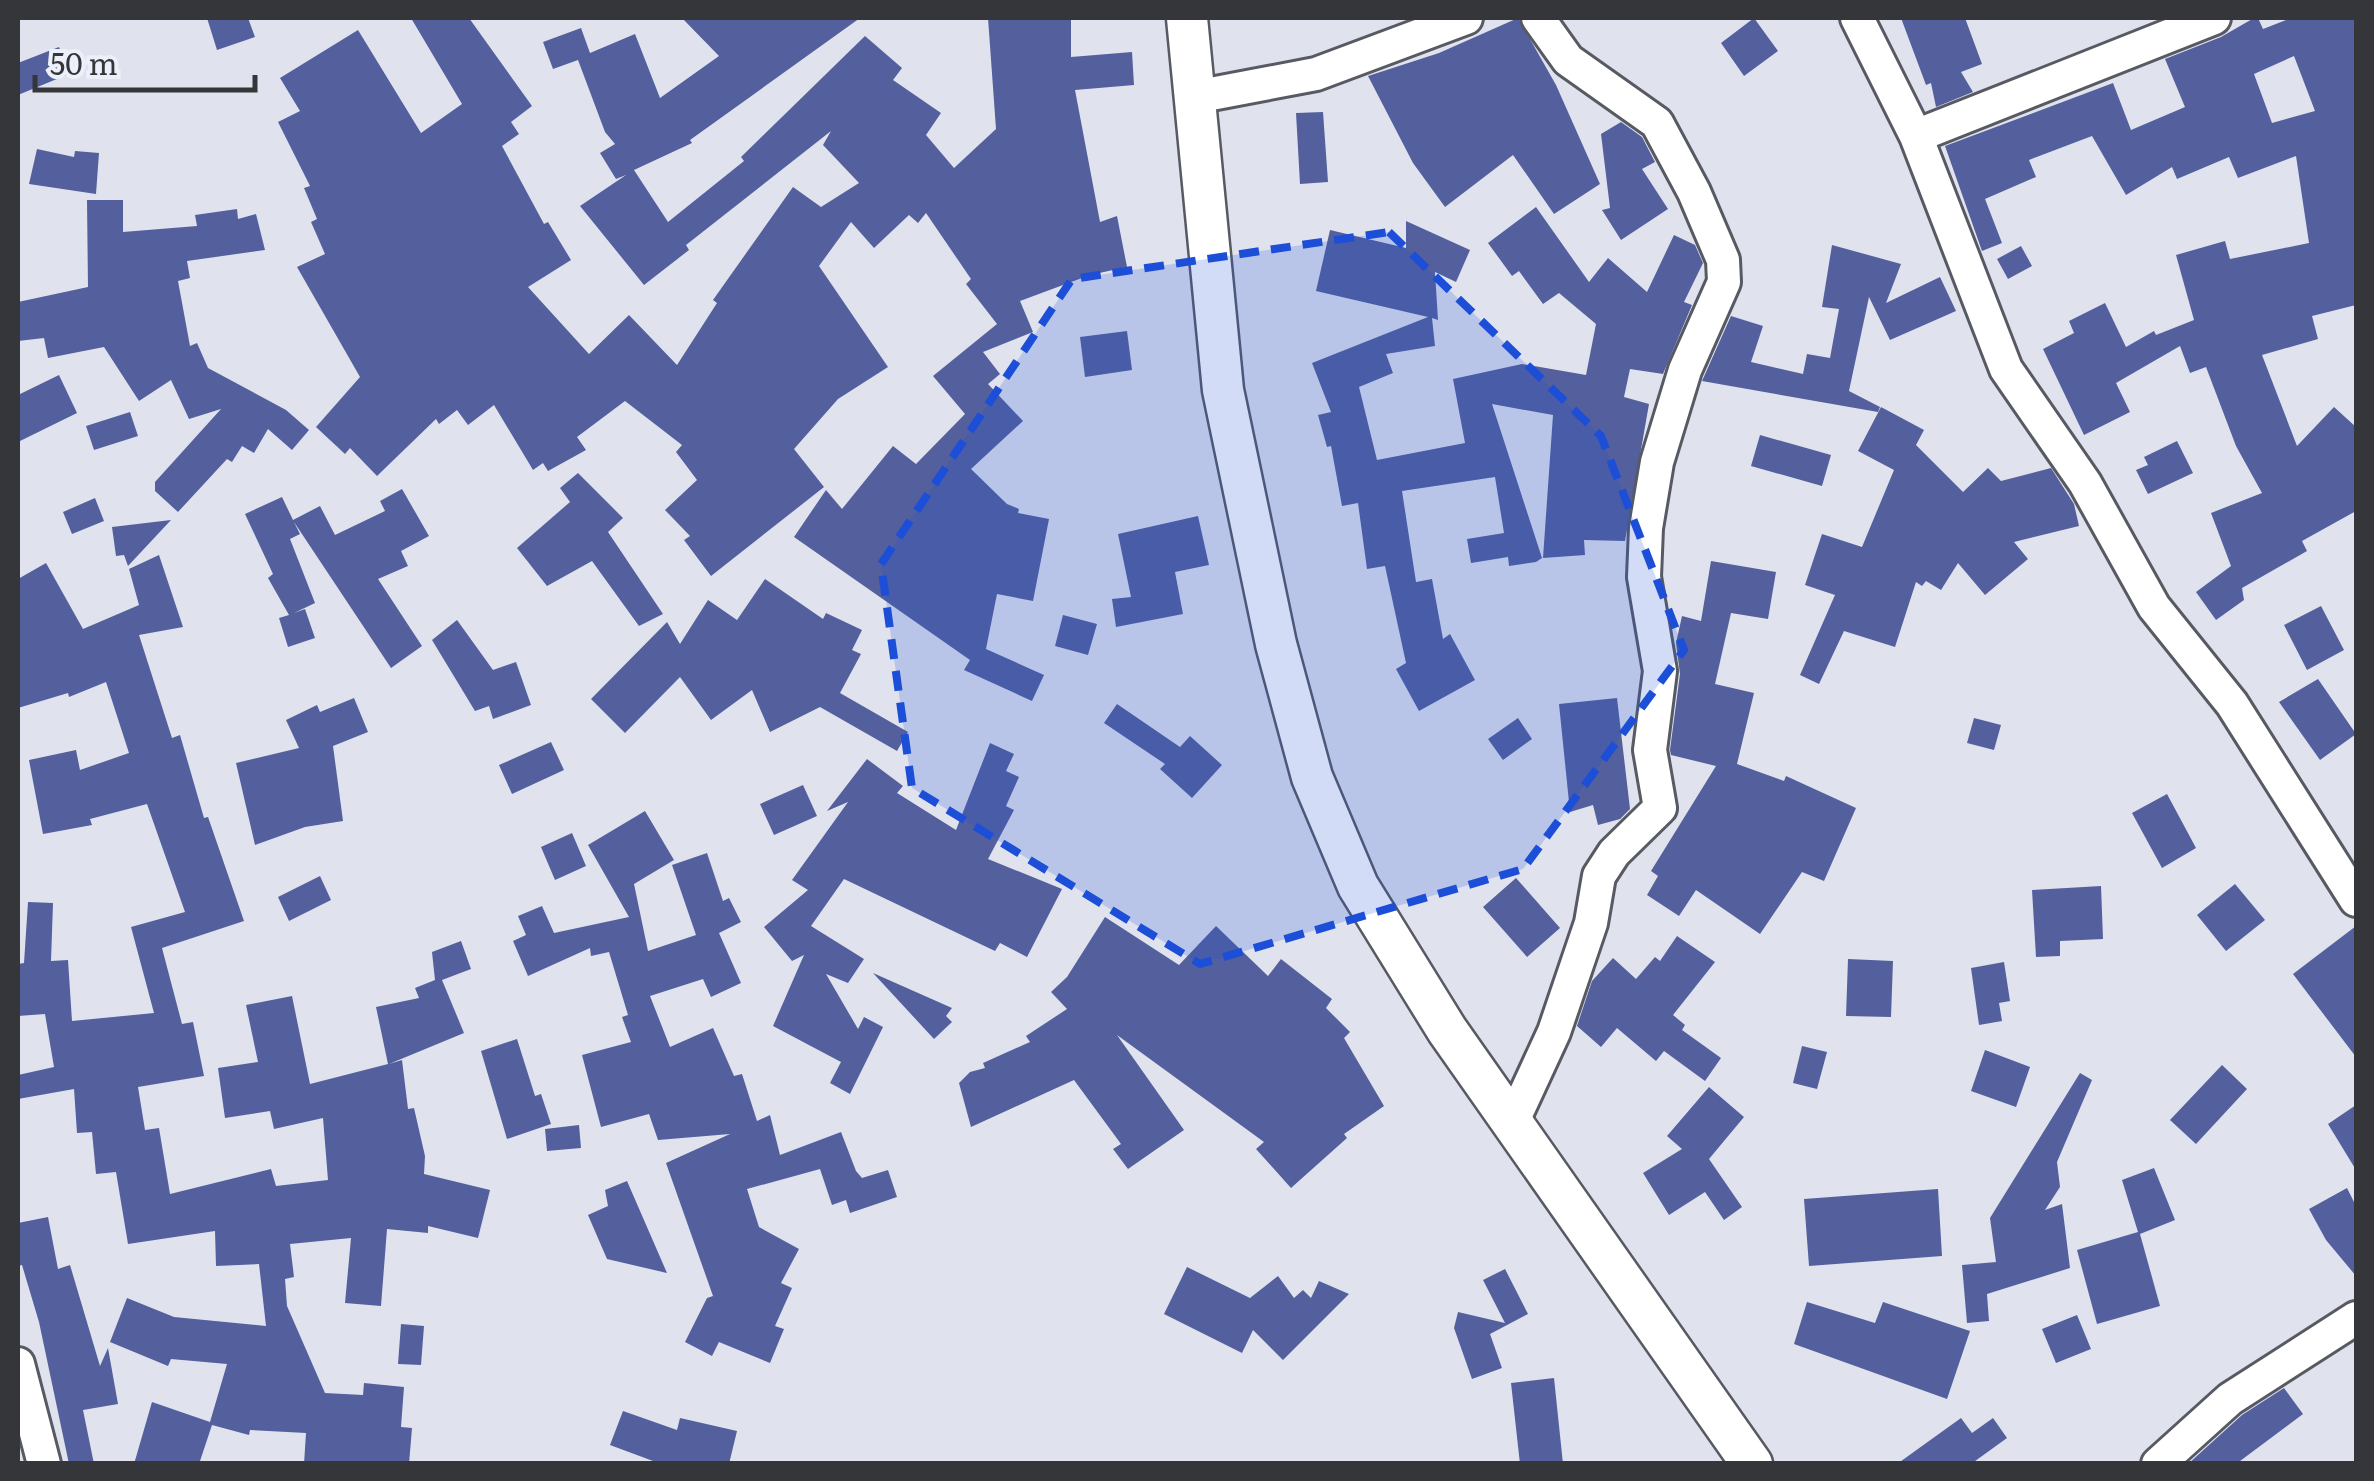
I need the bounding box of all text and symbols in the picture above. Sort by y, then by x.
scale bar [35,30,255,92]
text: 50 m [50,40,118,84]

